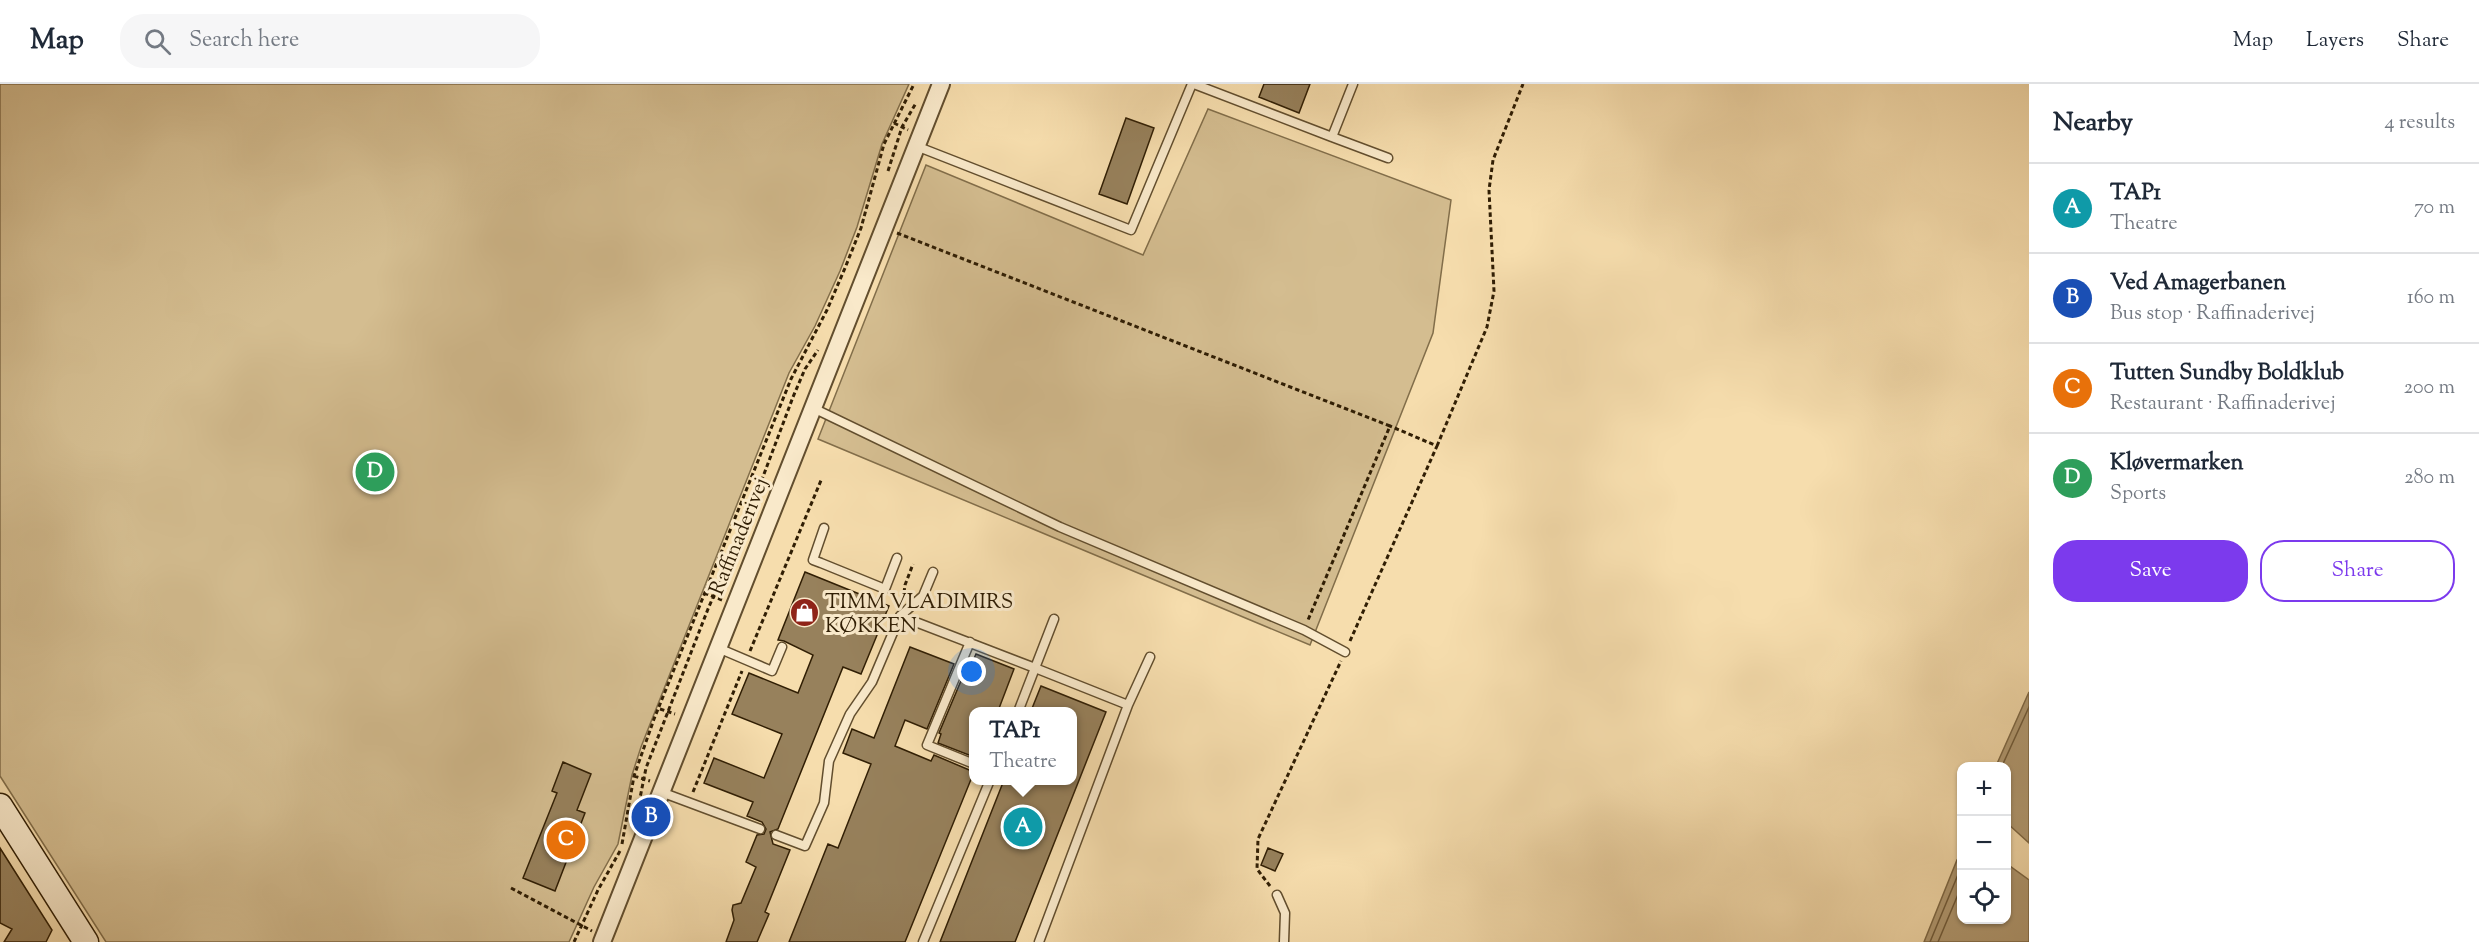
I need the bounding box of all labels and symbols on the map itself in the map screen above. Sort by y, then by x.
pin: D [356,450,394,494]
street label: Raffinaderivej [703,473,777,600]
place label: TIMM VLADIMIRS KØKKEN [825,588,1013,642]
shop icon: TIMM VLADIMIRS KØKKEN [788,597,820,629]
your location [957,657,986,686]
pin: B [632,794,670,840]
pin: A [1004,804,1042,850]
pin: C [546,818,586,862]

